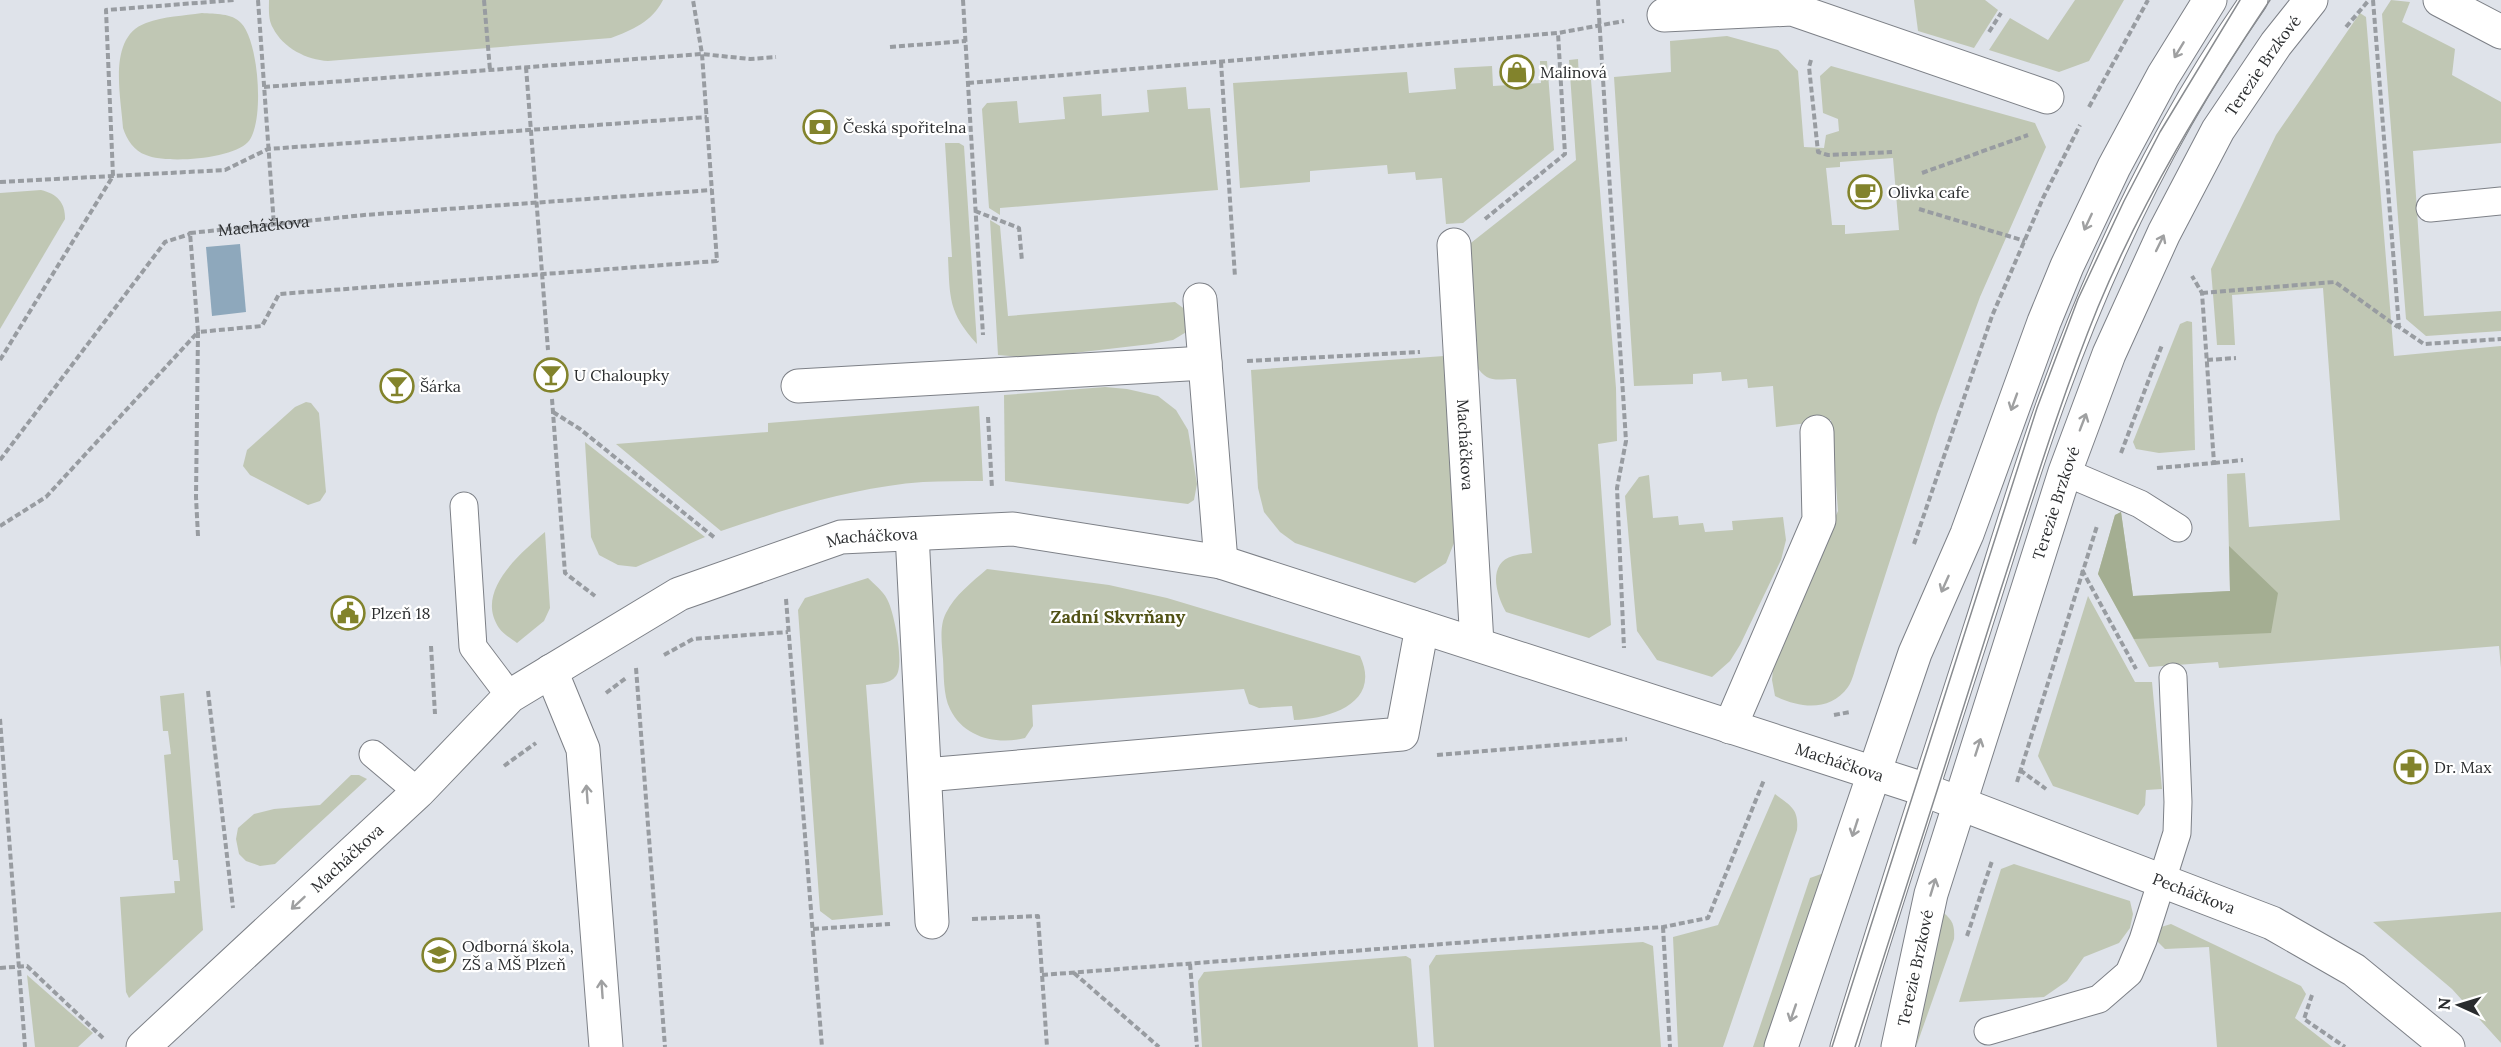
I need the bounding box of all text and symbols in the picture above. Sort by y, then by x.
street label: Terezie Brzkové [2220,11,2305,120]
one-way arrow [2173,41,2185,58]
shop icon: Malinová [1499,54,1535,90]
place label: Malinová [1540,62,1607,82]
bank icon: Česká spořitelna [802,109,838,145]
place label: Česká spořitelna [843,117,967,137]
cafe icon: Olivka cafe [1847,174,1883,210]
place label: Olivka cafe [1888,182,1970,202]
street label: Macháčkova [217,211,310,240]
one-way arrow [2081,212,2093,230]
one-way arrow [2154,234,2166,252]
bar icon: U Chaloupky [533,357,569,393]
place label: U Chaloupky [574,365,670,385]
bar icon: Šárka [379,368,415,404]
place label: Šárka [420,376,461,396]
one-way arrow [2008,392,2019,411]
street label: Macháčkova [1453,398,1478,491]
one-way arrow [2079,413,2090,432]
street label: Terezie Brzkové [2028,443,2084,562]
street label: Macháčkova [823,523,918,551]
one-way arrow [1938,575,1950,593]
public building icon: Plzeň 18 [330,595,366,631]
place label: Plzeň 18 [371,603,430,623]
district label: Zadní Skvrňany [1051,605,1186,628]
street label: Macháčkova [1793,738,1886,786]
one-way arrow [1973,738,1984,757]
pharmacy icon: Dr. Max [2393,749,2429,785]
place label: Dr. Max [2434,757,2492,777]
one-way arrow [581,785,592,805]
one-way arrow [1849,818,1860,837]
street label: Macháčkova [306,819,387,897]
street label: Pecháčkova [2150,868,2238,918]
one-way arrow [1928,878,1939,897]
one-way arrow [290,896,305,910]
street label: Terezie Brzkové [1893,907,1937,1028]
place label: Odborná škola, ZŠ a MŠ Plzeň [462,936,574,974]
school or university icon: Odborná škola, ZŠ a MŠ Plzeň [421,937,457,973]
north arrow [2429,975,2489,1035]
one-way arrow [596,979,607,999]
text: N [2434,997,2454,1011]
one-way arrow [1786,1003,1797,1022]

